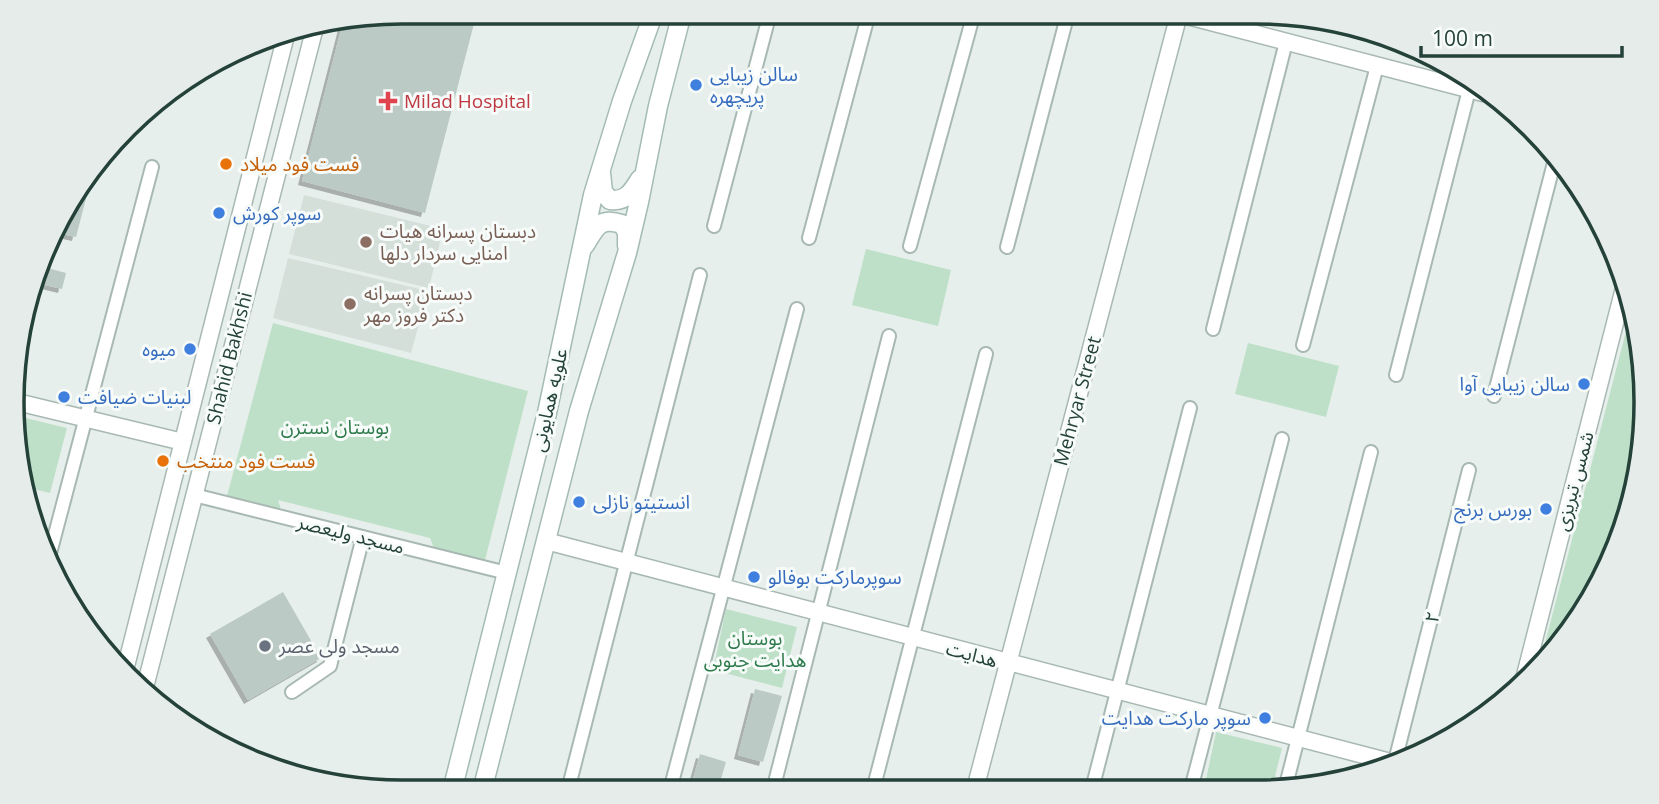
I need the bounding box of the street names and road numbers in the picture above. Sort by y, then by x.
street label: Shahid Bakhshi [200,289,258,427]
street label: Mehryar Street [1047,333,1107,469]
street label: علویه همایونی [524,346,574,454]
street label: شمس تبریزی [1548,429,1600,533]
street label: مسجد ولیعصر [294,508,407,560]
street label: ۲ [1418,609,1446,625]
street label: هدایت [944,635,1001,673]

